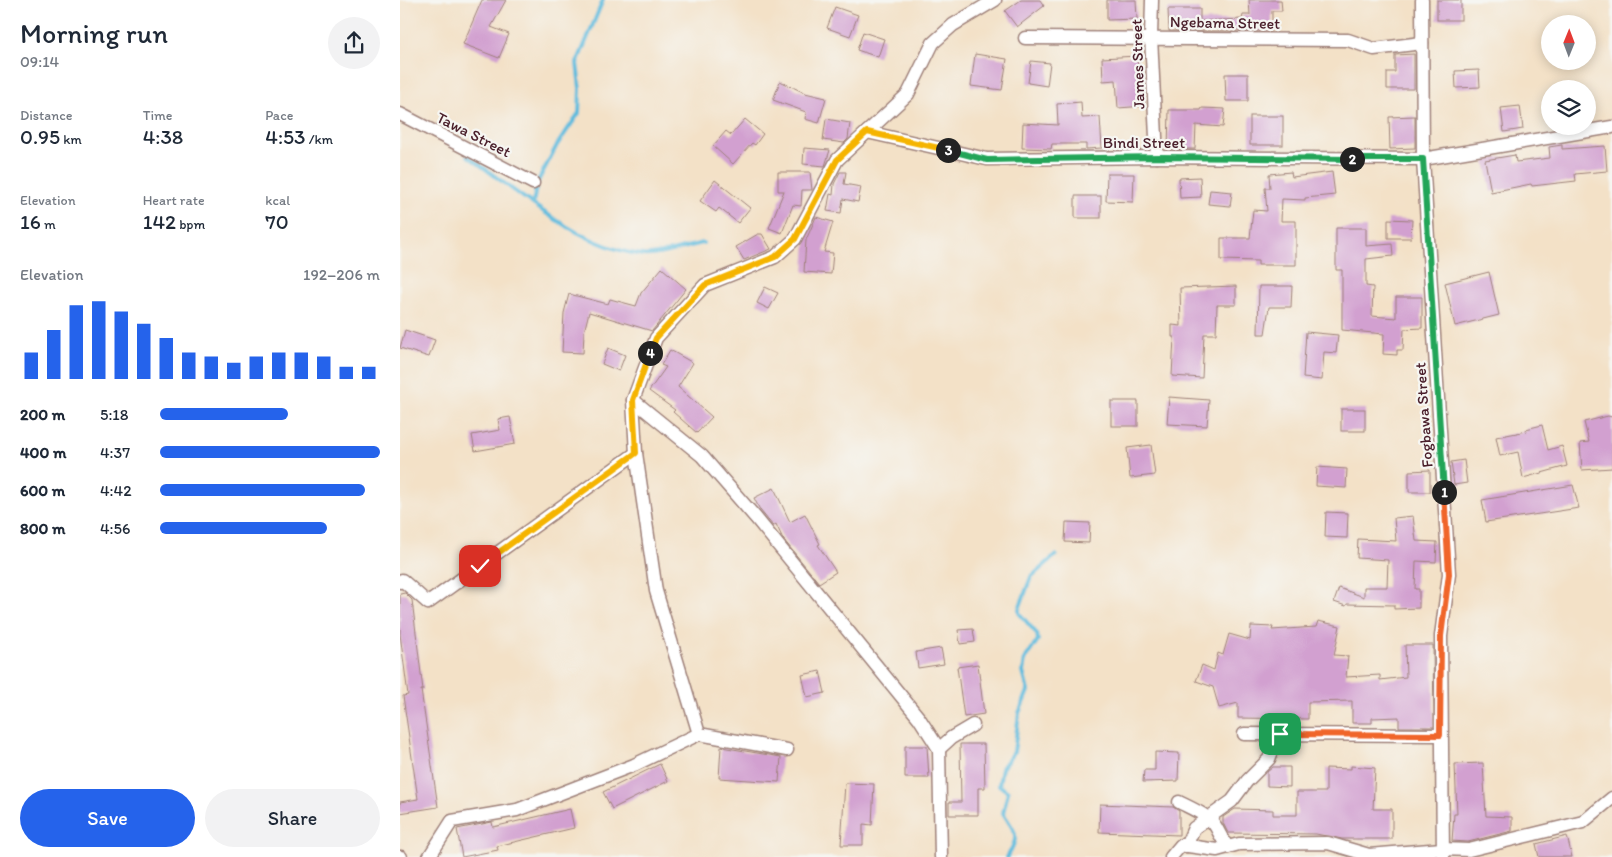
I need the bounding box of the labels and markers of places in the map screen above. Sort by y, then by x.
pin: 3 [936,138,960,162]
pin: 2 [1340,146,1364,172]
pin: 4 [638,340,662,366]
pin: 1 [1432,480,1456,504]
pin [459,545,501,587]
pin [1259,713,1301,755]

